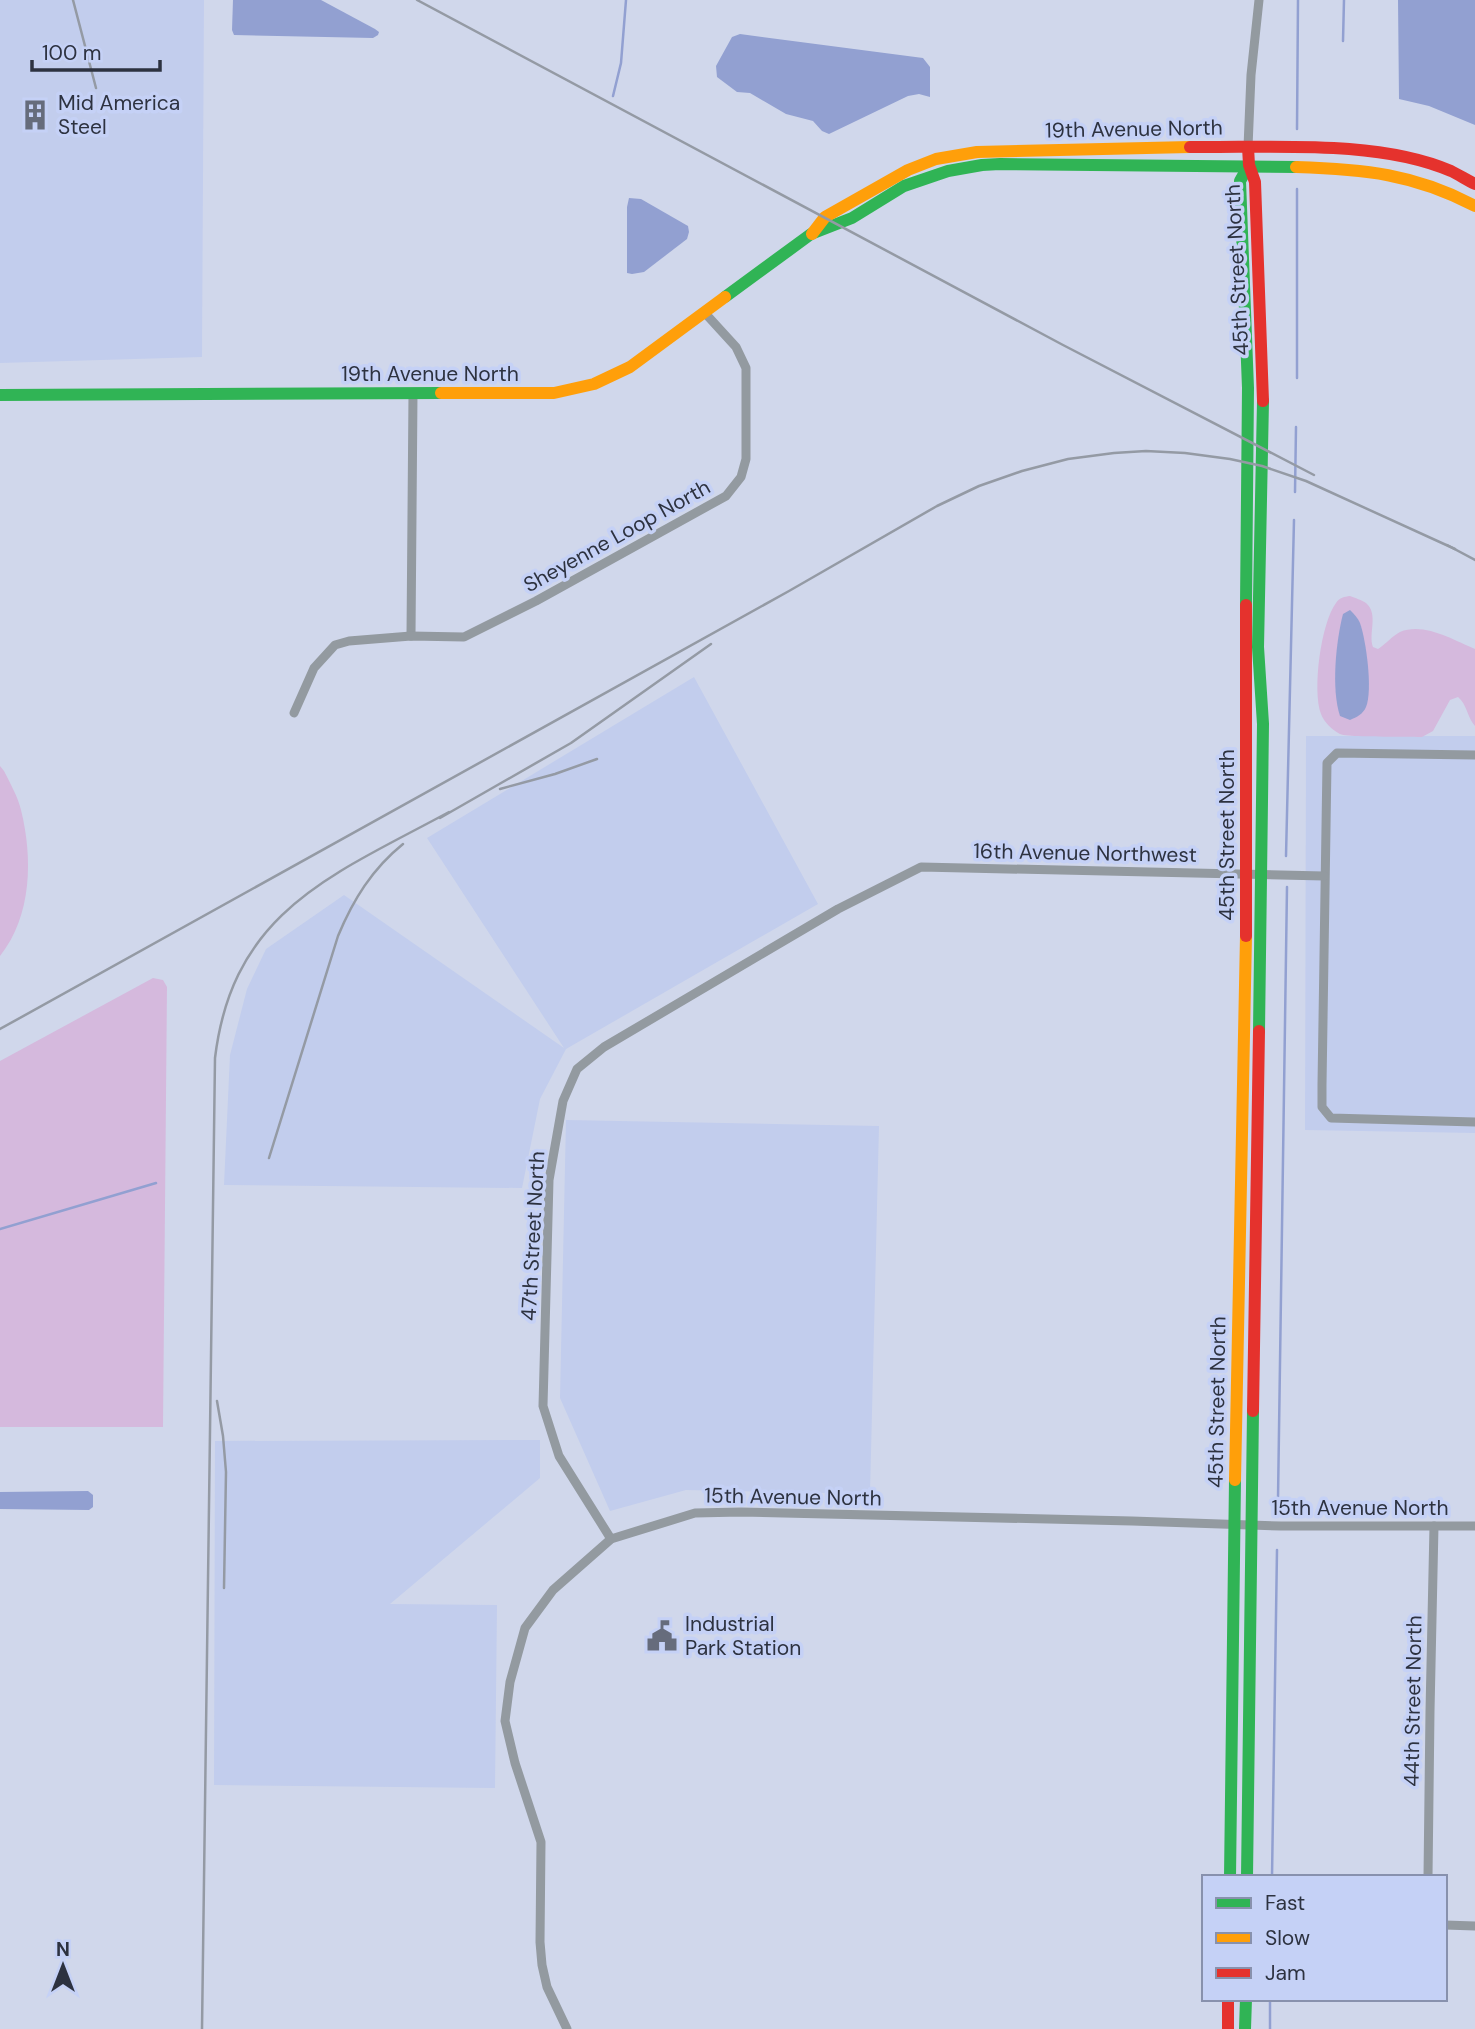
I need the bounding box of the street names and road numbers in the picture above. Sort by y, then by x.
street label: 19th Avenue North [1045,113,1223,145]
street label: 45th Street North [1219,184,1255,356]
street label: 19th Avenue North [341,360,519,388]
street label: Sheyenne Loop North [519,473,715,599]
street label: 45th Street North [1213,749,1241,921]
street label: 16th Avenue Northwest [973,837,1197,869]
street label: 47th Street North [515,1150,551,1322]
street label: 45th Street North [1202,1316,1232,1488]
street label: 15th Avenue North [704,1481,882,1513]
street label: 15th Avenue North [1271,1494,1449,1522]
street label: 44th Street North [1398,1615,1428,1787]

